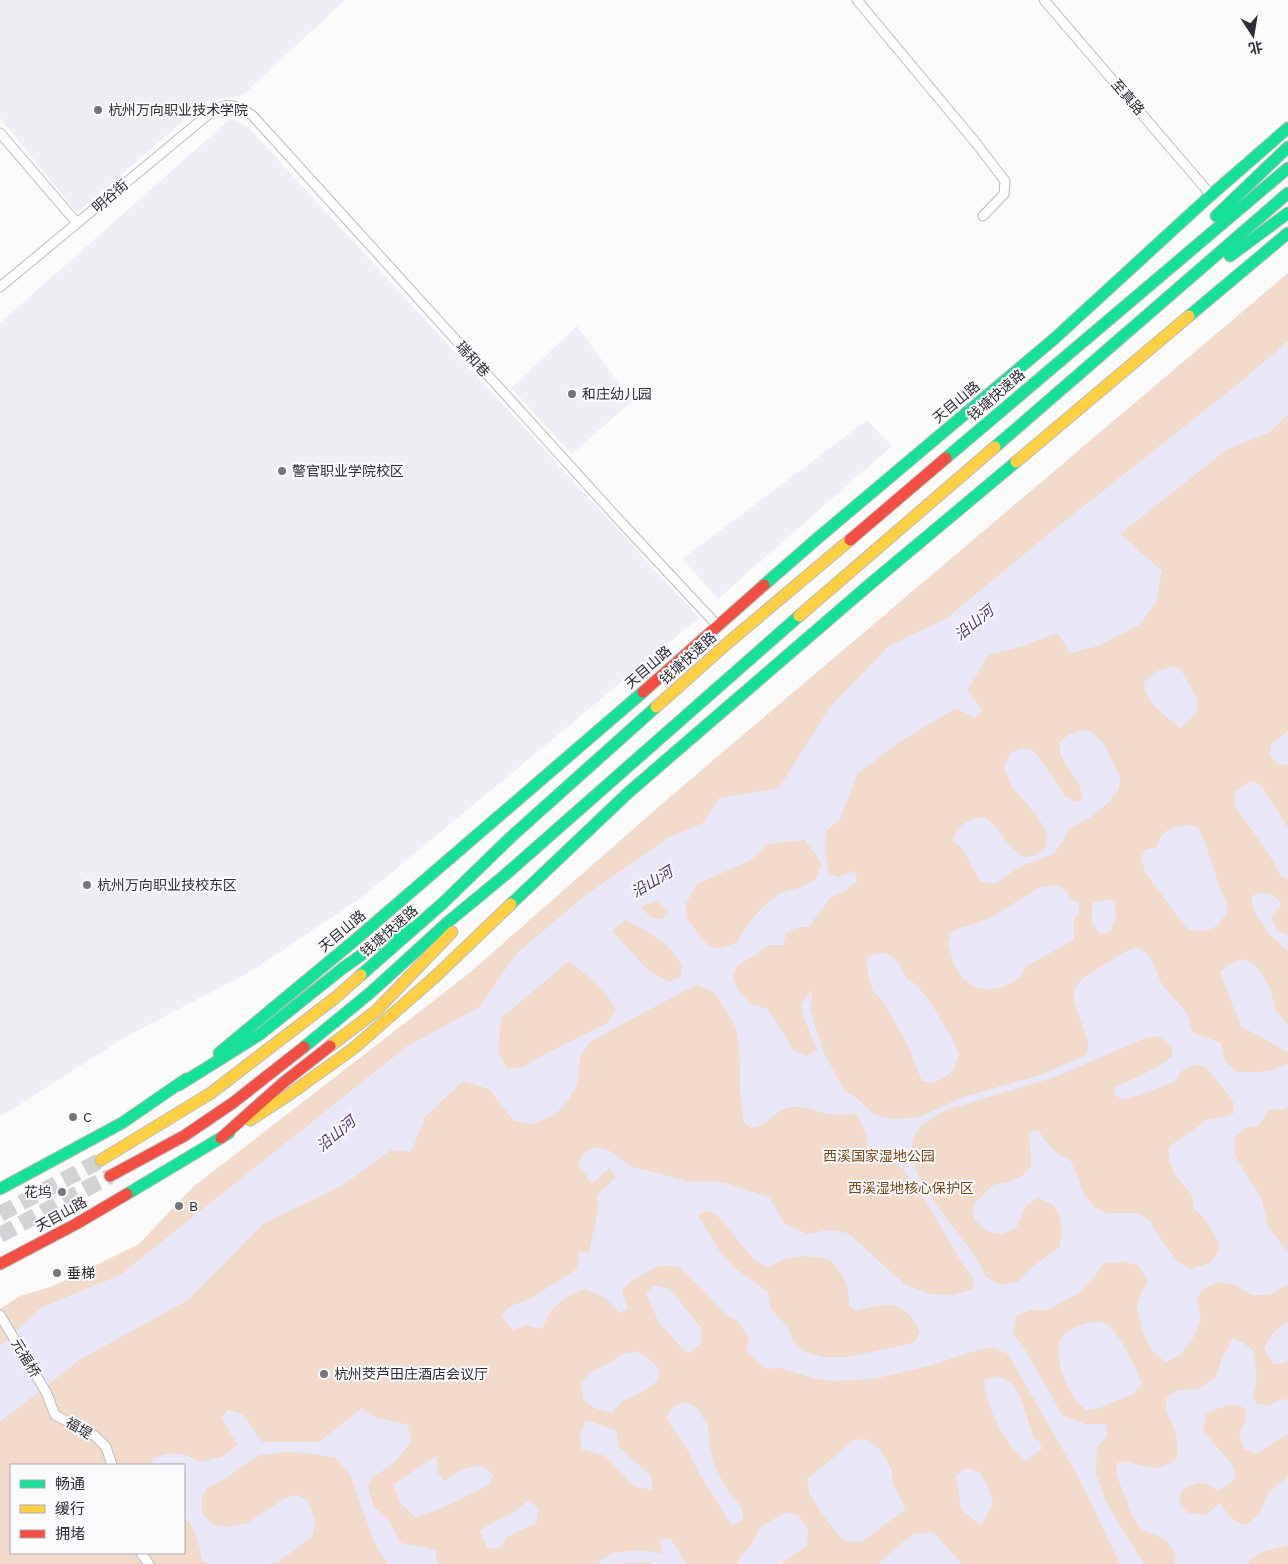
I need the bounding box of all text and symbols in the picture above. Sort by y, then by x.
north arrow [1228,10,1278,60]
text: 北 [1247,36,1264,56]
street label: 至真路 [1107,77,1147,119]
place label: 杭州万向职业技术学院 [108,102,248,120]
marker: 杭州万向职业技术学院 [92,104,104,116]
street label: 明谷街 [89,177,133,217]
street label: 瑞和巷 [452,339,492,381]
street label: 钱塘快速路 [964,366,1029,426]
street label: 天目山路 [930,379,984,428]
place label: 和庄幼儿园 [582,387,652,404]
marker: 和庄幼儿园 [566,388,578,400]
place label: 警官职业学院校区 [292,463,404,481]
marker: 警官职业学院校区 [276,465,288,477]
water label: 沿山河 [951,601,1001,646]
street label: 钱塘快速路 [657,629,721,689]
street label: 天目山路 [622,643,676,693]
water label: 沿山河 [629,862,680,903]
place label: 杭州万向职业技校东区 [97,877,237,895]
marker: 杭州万向职业技校东区 [81,879,93,891]
street label: 钱塘快速路 [357,902,422,962]
street label: 天目山路 [316,908,370,957]
place label: C [83,1110,92,1127]
marker: C [67,1111,79,1123]
water label: 沿山河 [314,1111,363,1157]
park label: 西溪国家湿地公园 [823,1148,935,1166]
park label: 西溪湿地核心保护区 [848,1180,974,1198]
place label: 花坞 [24,1184,52,1202]
marker: 花坞 [56,1186,68,1198]
street label: 天目山路 [33,1194,90,1236]
place label: B [189,1199,198,1216]
marker: B [173,1200,185,1212]
place label: 垂梯 [67,1266,95,1283]
marker: 垂梯 [51,1267,63,1279]
street label: 元福桥 [7,1336,43,1381]
place label: 杭州茭芦田庄酒店会议厅 [334,1366,488,1384]
marker: 杭州茭芦田庄酒店会议厅 [318,1368,330,1380]
street label: 福堤 [62,1415,95,1444]
legend [10,1464,185,1554]
text: 畅通 [55,1476,85,1495]
text: 缓行 [55,1501,85,1520]
text: 拥堵 [55,1526,85,1545]

